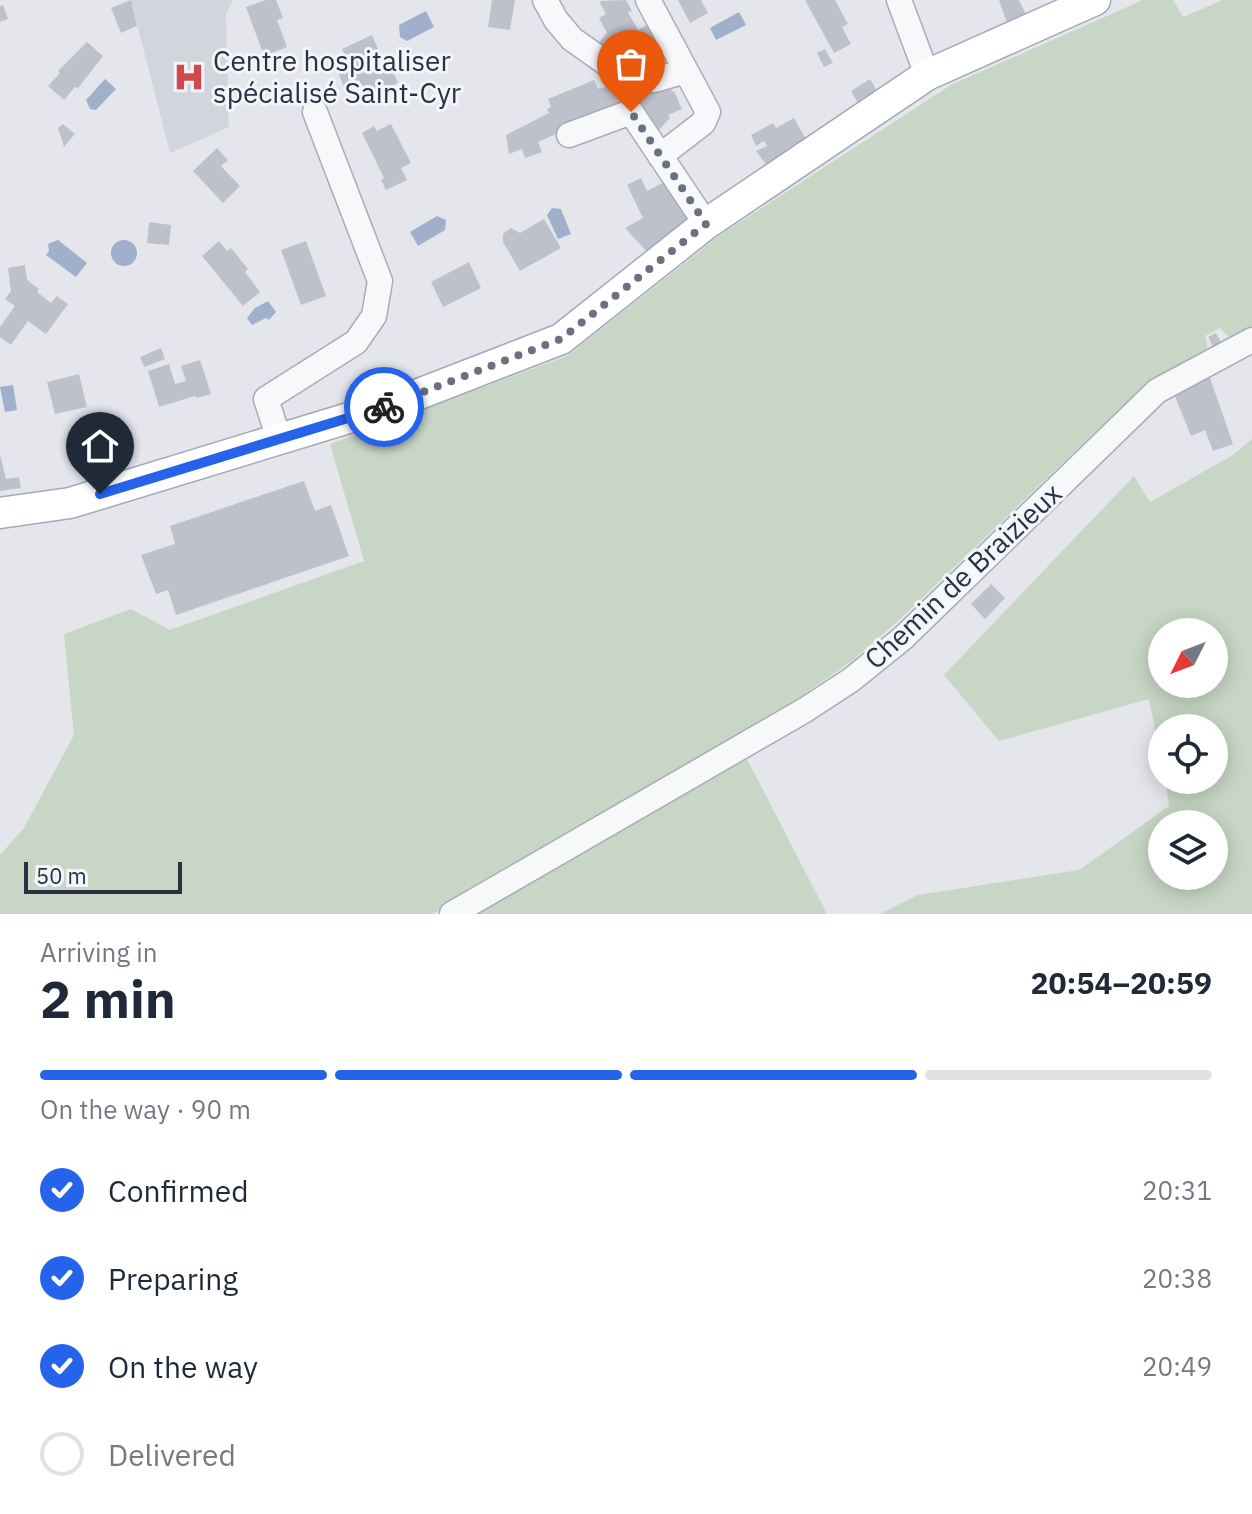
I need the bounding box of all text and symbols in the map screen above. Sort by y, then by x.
pin [597,30,665,112]
place label: Centre hospitaliser spécialisé Saint-Cyr [213,42,461,111]
icon: bag [609,42,653,86]
hospital icon: Centre hospitaliser spécialisé Saint-Cyr [172,60,206,94]
courier [344,367,424,447]
icon: bike [362,385,406,429]
pin [66,412,134,494]
icon: home [78,424,122,468]
street label: Chemin de Braizieux [856,475,1069,677]
north arrow [1148,618,1228,698]
map controls [1148,618,1228,890]
button: locate [1148,714,1228,794]
button: layers [1148,810,1228,890]
scale bar [24,858,182,894]
text: 50 m [36,861,87,890]
text: Arriving in [40,935,157,969]
text: 20:54–20:59 [1031,963,1212,1002]
text: 2 min [40,965,176,1032]
text: On the way · 90 m [40,1092,251,1126]
icon: check [40,1168,84,1212]
text: Confirmed [108,1171,249,1210]
text: 20:31 [1142,1173,1212,1207]
icon: check [40,1256,84,1300]
text: Preparing [108,1259,238,1298]
text: 20:38 [1142,1261,1212,1295]
icon: check [40,1344,84,1388]
text: On the way [108,1347,258,1386]
text: 20:49 [1142,1349,1212,1383]
text: Delivered [108,1435,236,1474]

